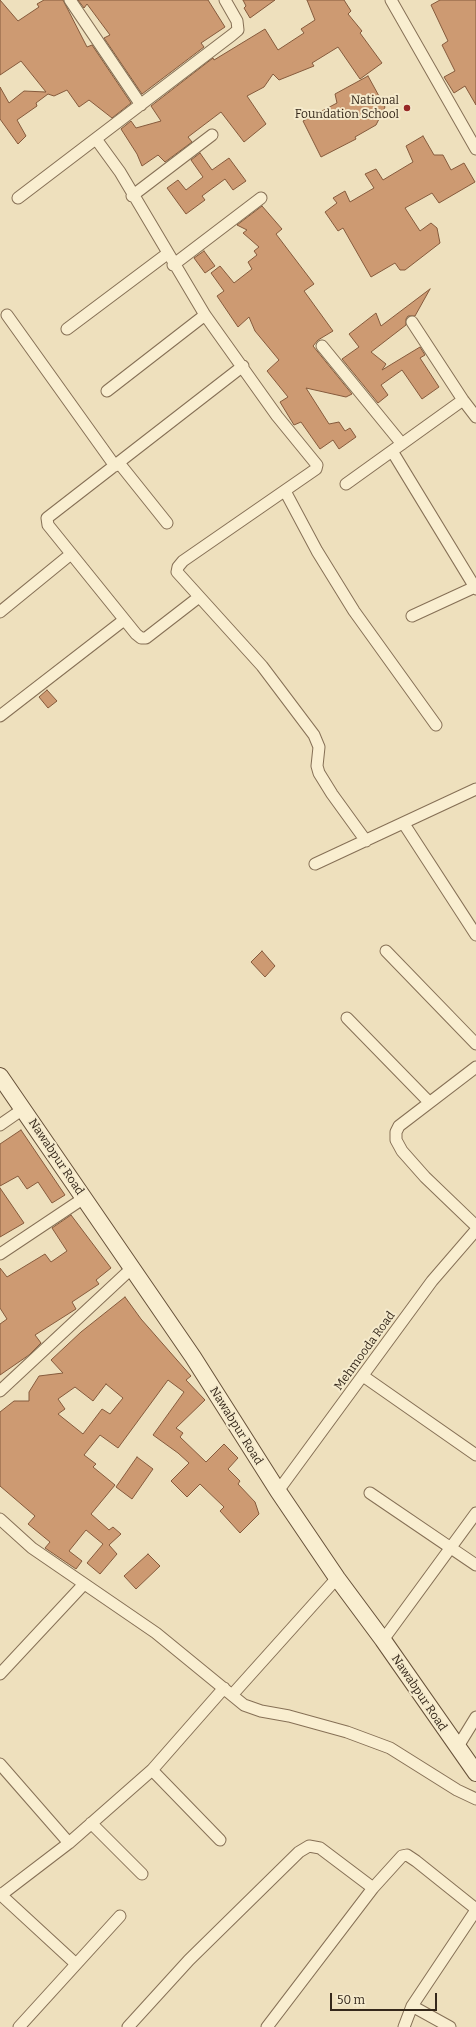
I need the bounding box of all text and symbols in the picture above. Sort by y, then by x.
place label: National Foundation School [295,94,399,122]
marker: National Foundation School [402,103,412,113]
street label: Nawabpur Road [25,1116,87,1198]
street label: Mehmooda Road [332,1309,398,1393]
street label: Nawabpur Road [206,1384,266,1468]
street label: Nawabpur Road [388,1652,450,1734]
scale bar [332,1985,439,2011]
text: 50 m [337,1993,365,2007]

